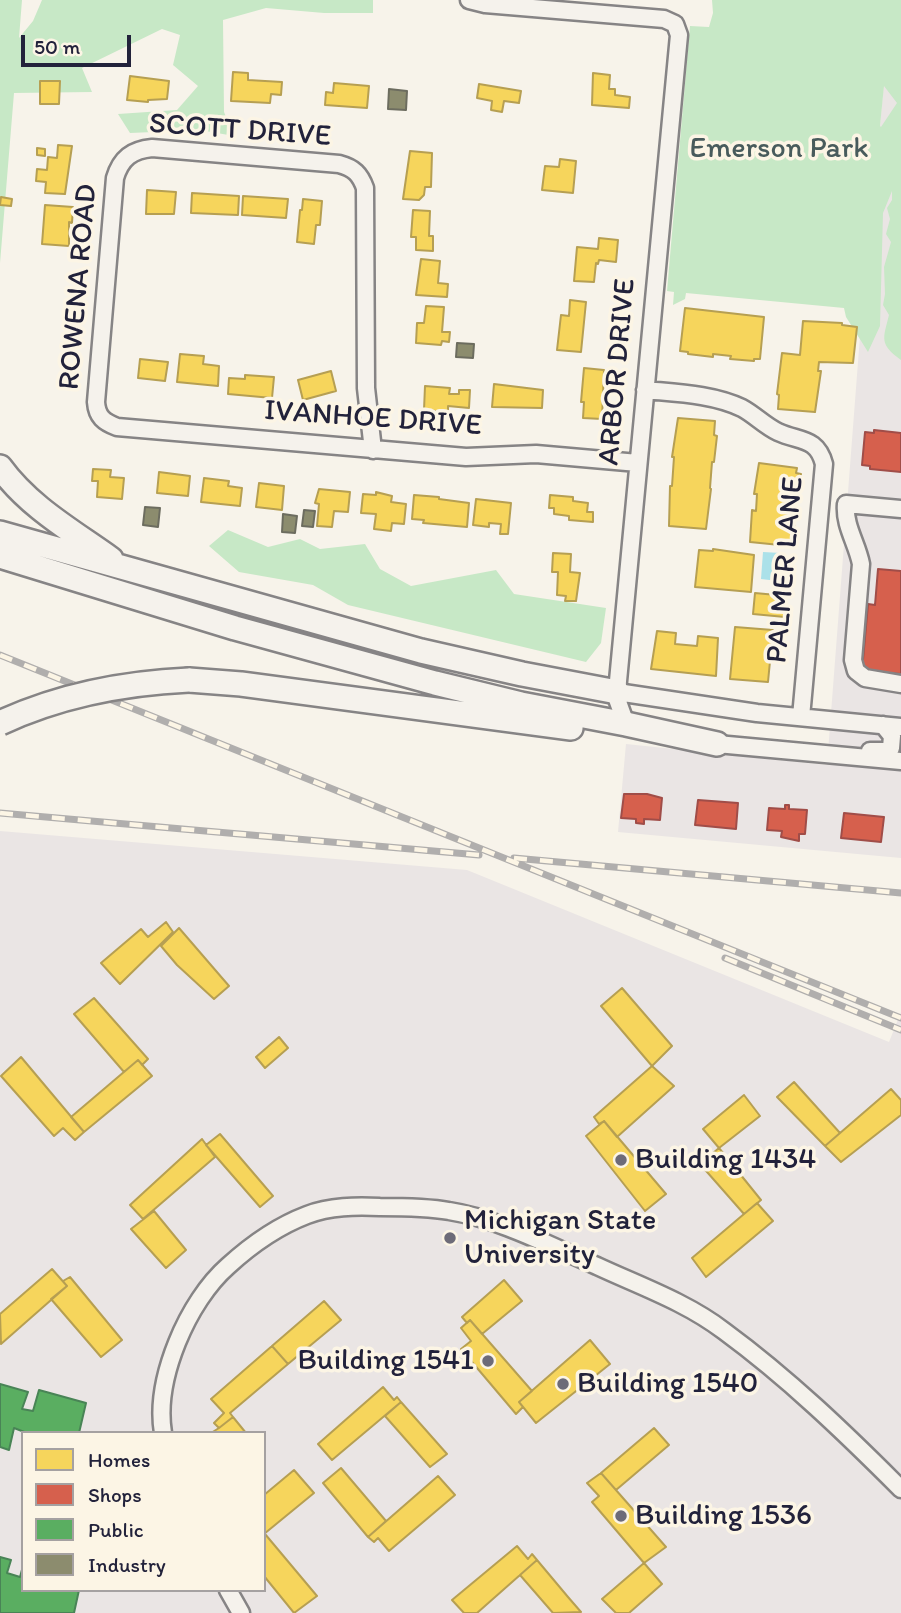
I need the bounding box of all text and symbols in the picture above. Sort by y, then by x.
scale bar [24,21,135,65]
text: 50 m [34,34,80,59]
street label: SCOTT DRIVE [148,107,332,155]
park label: Emerson Park [690,131,868,167]
street label: ROWENA ROAD [52,183,106,391]
street label: ARBOR DRIVE [592,277,644,467]
street label: IVANHOE DRIVE [263,393,483,445]
street label: PALMER LANE [760,475,812,665]
place label: Building 1434 [635,1142,816,1178]
marker: Building 1434 [613,1152,629,1168]
place label: Michigan State University [464,1203,656,1274]
marker: Michigan State University [442,1230,458,1246]
place label: Building 1541 [297,1343,474,1379]
marker: Building 1541 [480,1353,496,1369]
place label: Building 1540 [577,1366,758,1402]
marker: Building 1540 [555,1376,571,1392]
legend [21,1431,266,1592]
text: Homes [88,1447,150,1472]
text: Shops [88,1482,142,1507]
place label: Building 1536 [635,1498,812,1534]
marker: Building 1536 [613,1508,629,1524]
text: Public [88,1517,144,1542]
text: Industry [88,1552,166,1577]

